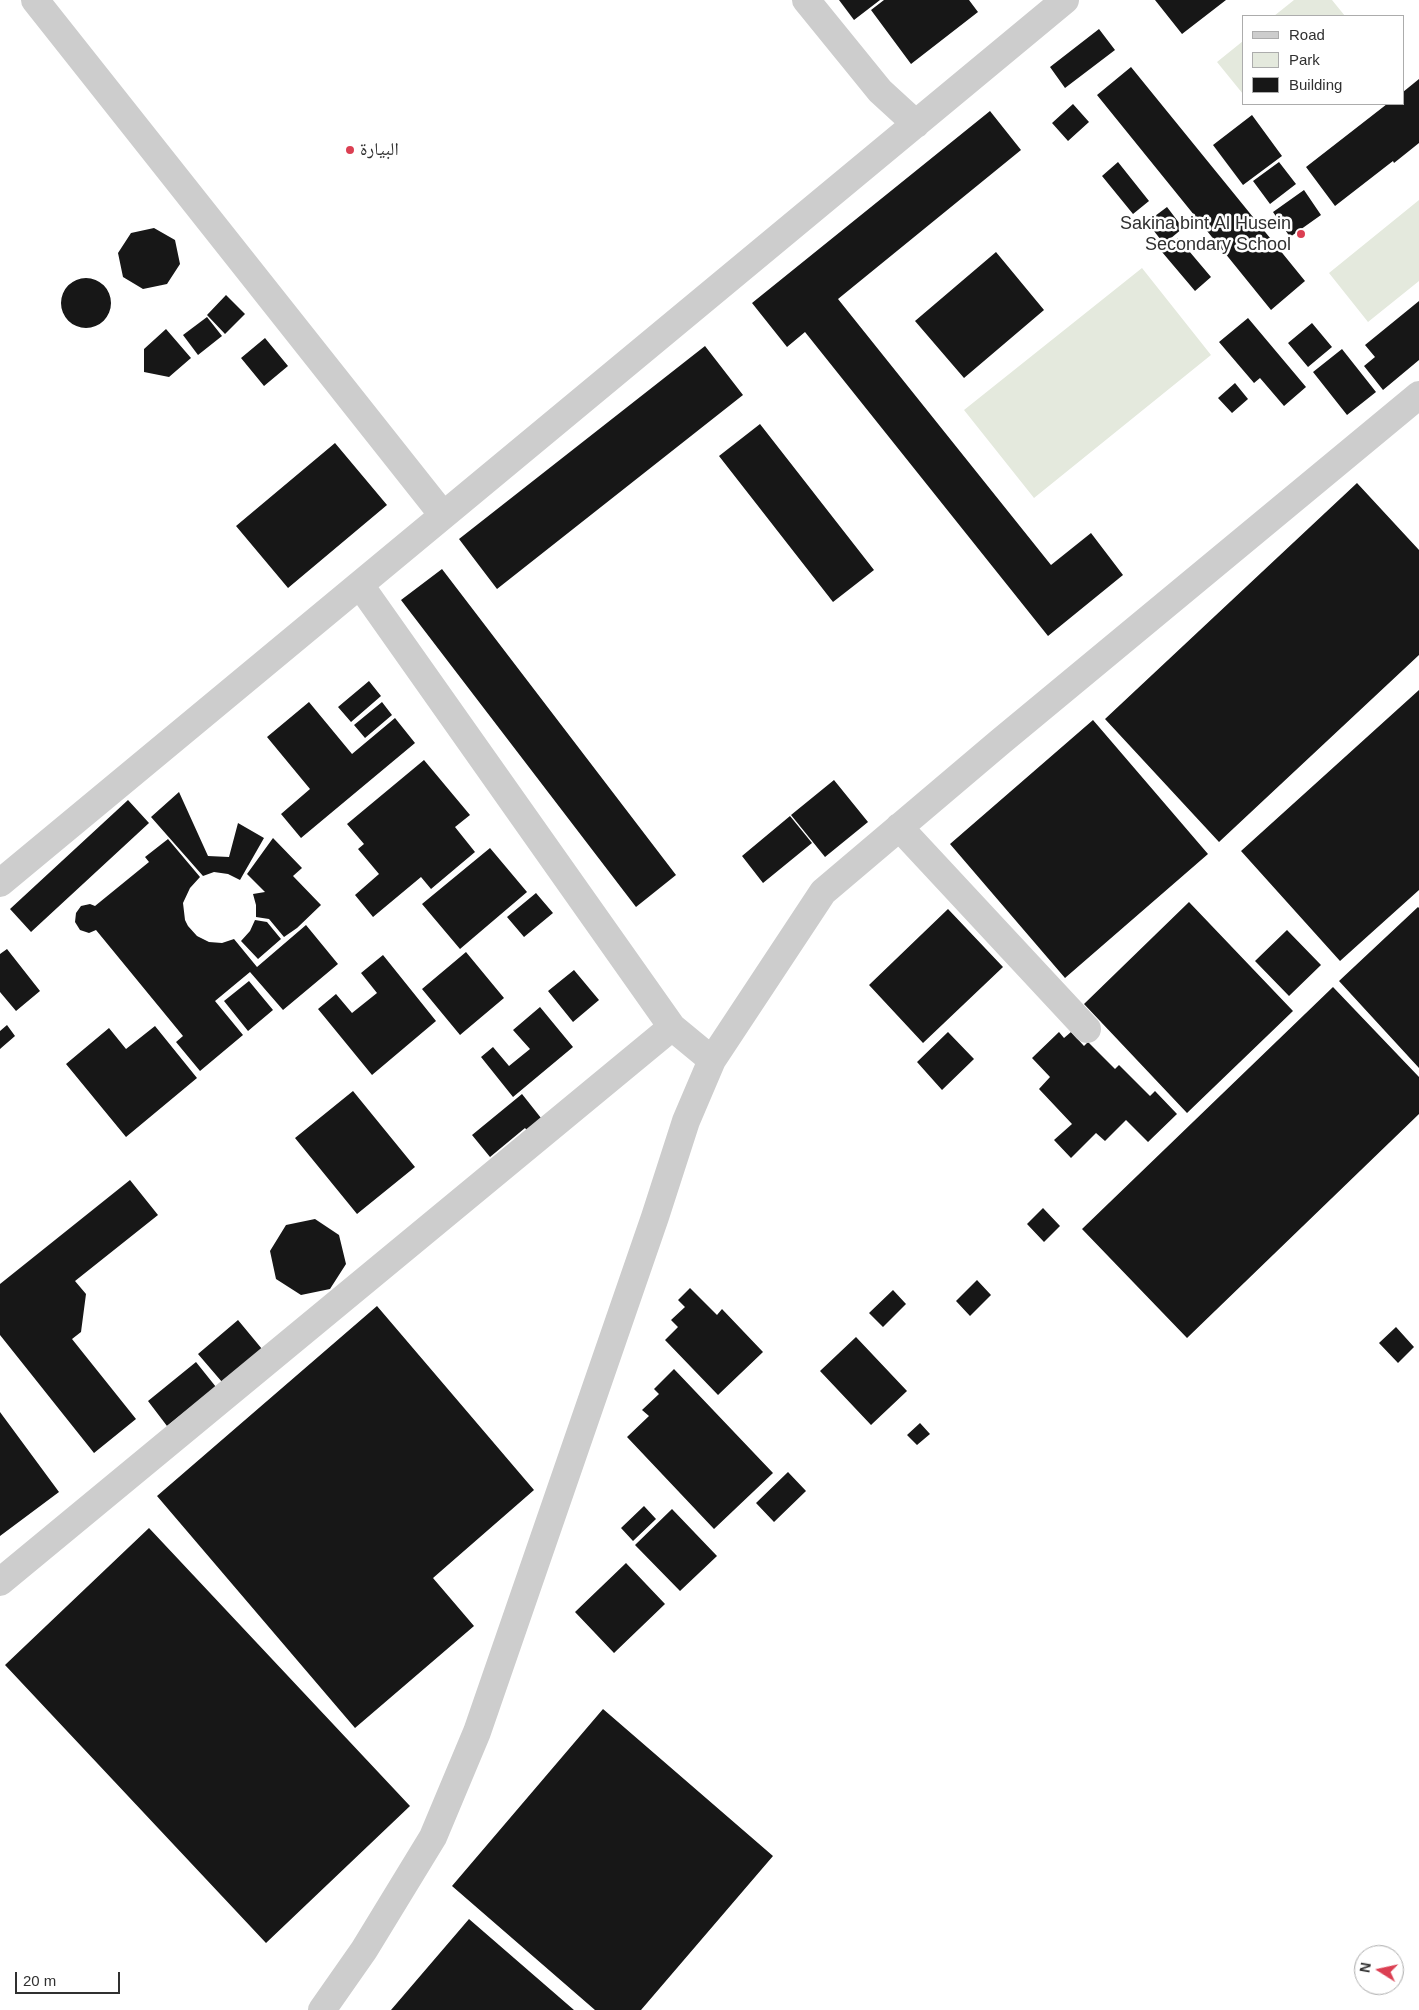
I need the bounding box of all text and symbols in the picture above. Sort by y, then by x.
legend [1242,15,1404,105]
text: Road [1289,26,1325,43]
text: Park [1289,51,1320,68]
text: Building [1289,76,1342,93]
place label: البيارة [360,139,399,161]
marker: البيارة [344,144,356,156]
place label: Sakina bint Al Husein Secondary School [1120,213,1291,255]
marker: Sakina bint Al Husein Secondary School [1295,228,1307,240]
north arrow [1354,1945,1404,1995]
text: N [1356,1961,1374,1974]
scale bar [18,1962,122,1994]
text: 20 m [23,1972,56,1989]

